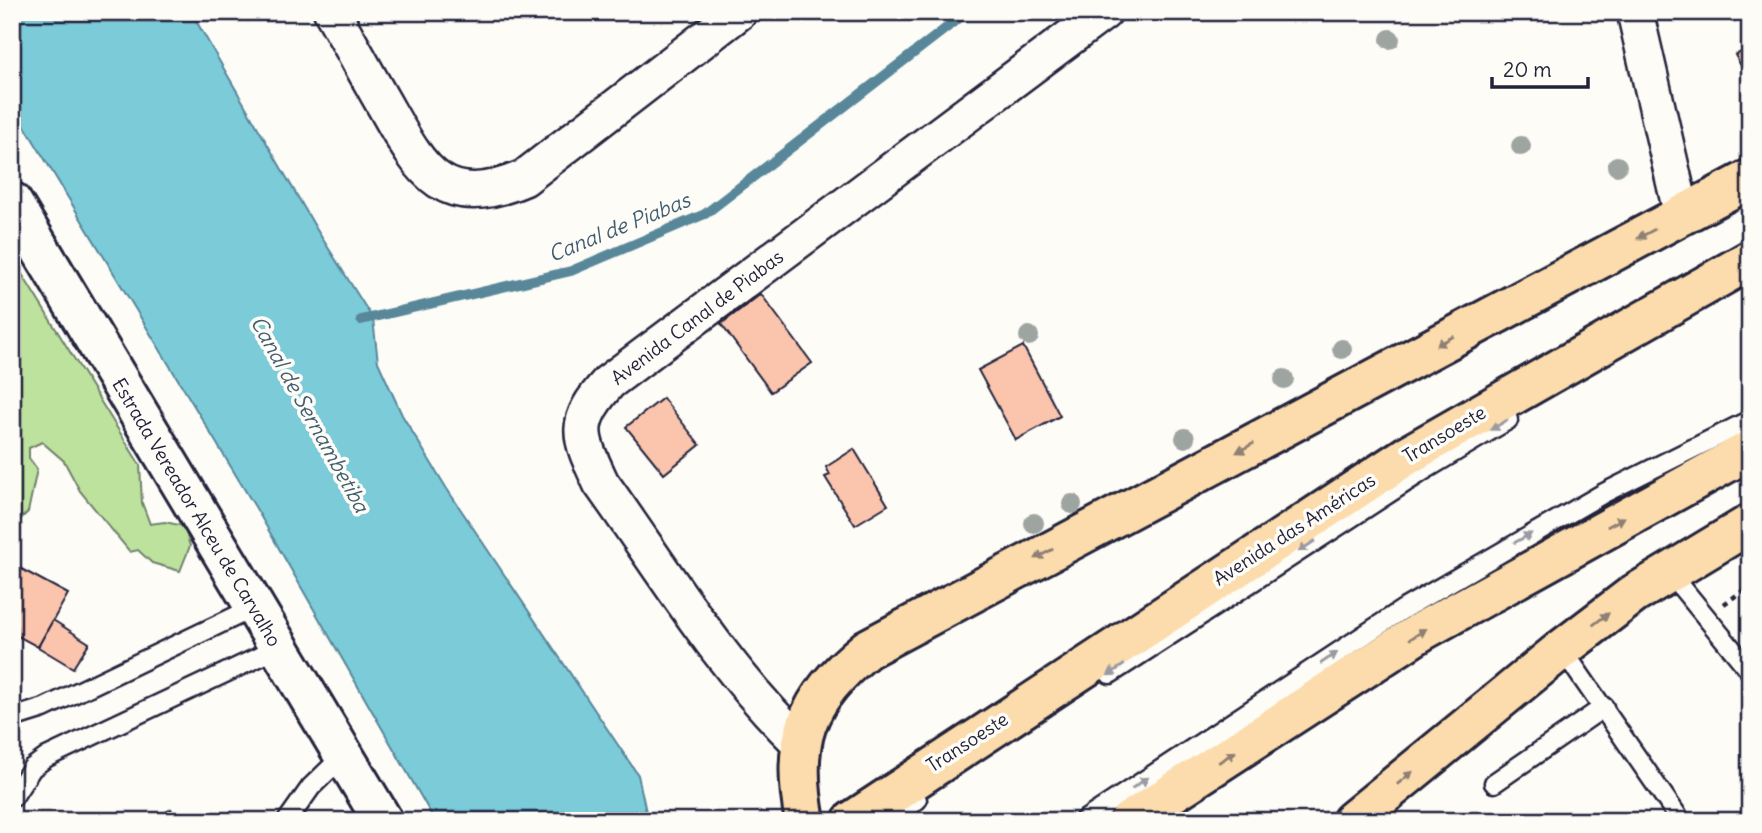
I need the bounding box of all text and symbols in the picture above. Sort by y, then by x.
scale bar [1492,46,1589,90]
text: 20 m [1503,56,1552,83]
water label: Canal de Piabas [544,186,695,268]
one-way arrow [1636,228,1656,239]
street label: Avenida Canal de Piabas [606,244,788,390]
water label: Canal de Sernambetiba [245,311,376,518]
one-way arrow [1435,334,1455,346]
street label: Estrada Vereador Alceu de Carvalho [107,373,287,651]
street label: Transoeste [1398,400,1490,468]
one-way arrow [1490,419,1509,431]
one-way arrow [1234,441,1254,453]
street label: Avenida das Américas [1208,468,1380,590]
one-way arrow [1607,516,1626,528]
one-way arrow [1513,532,1533,544]
one-way arrow [1298,539,1316,553]
one-way arrow [1034,549,1054,560]
one-way arrow [1592,613,1610,627]
one-way arrow [1409,627,1428,640]
one-way arrow [1320,651,1339,664]
one-way arrow [1107,663,1125,677]
street label: Transoeste [922,707,1012,777]
one-way arrow [1218,750,1236,764]
one-way arrow [1396,771,1413,786]
one-way arrow [1130,777,1149,790]

